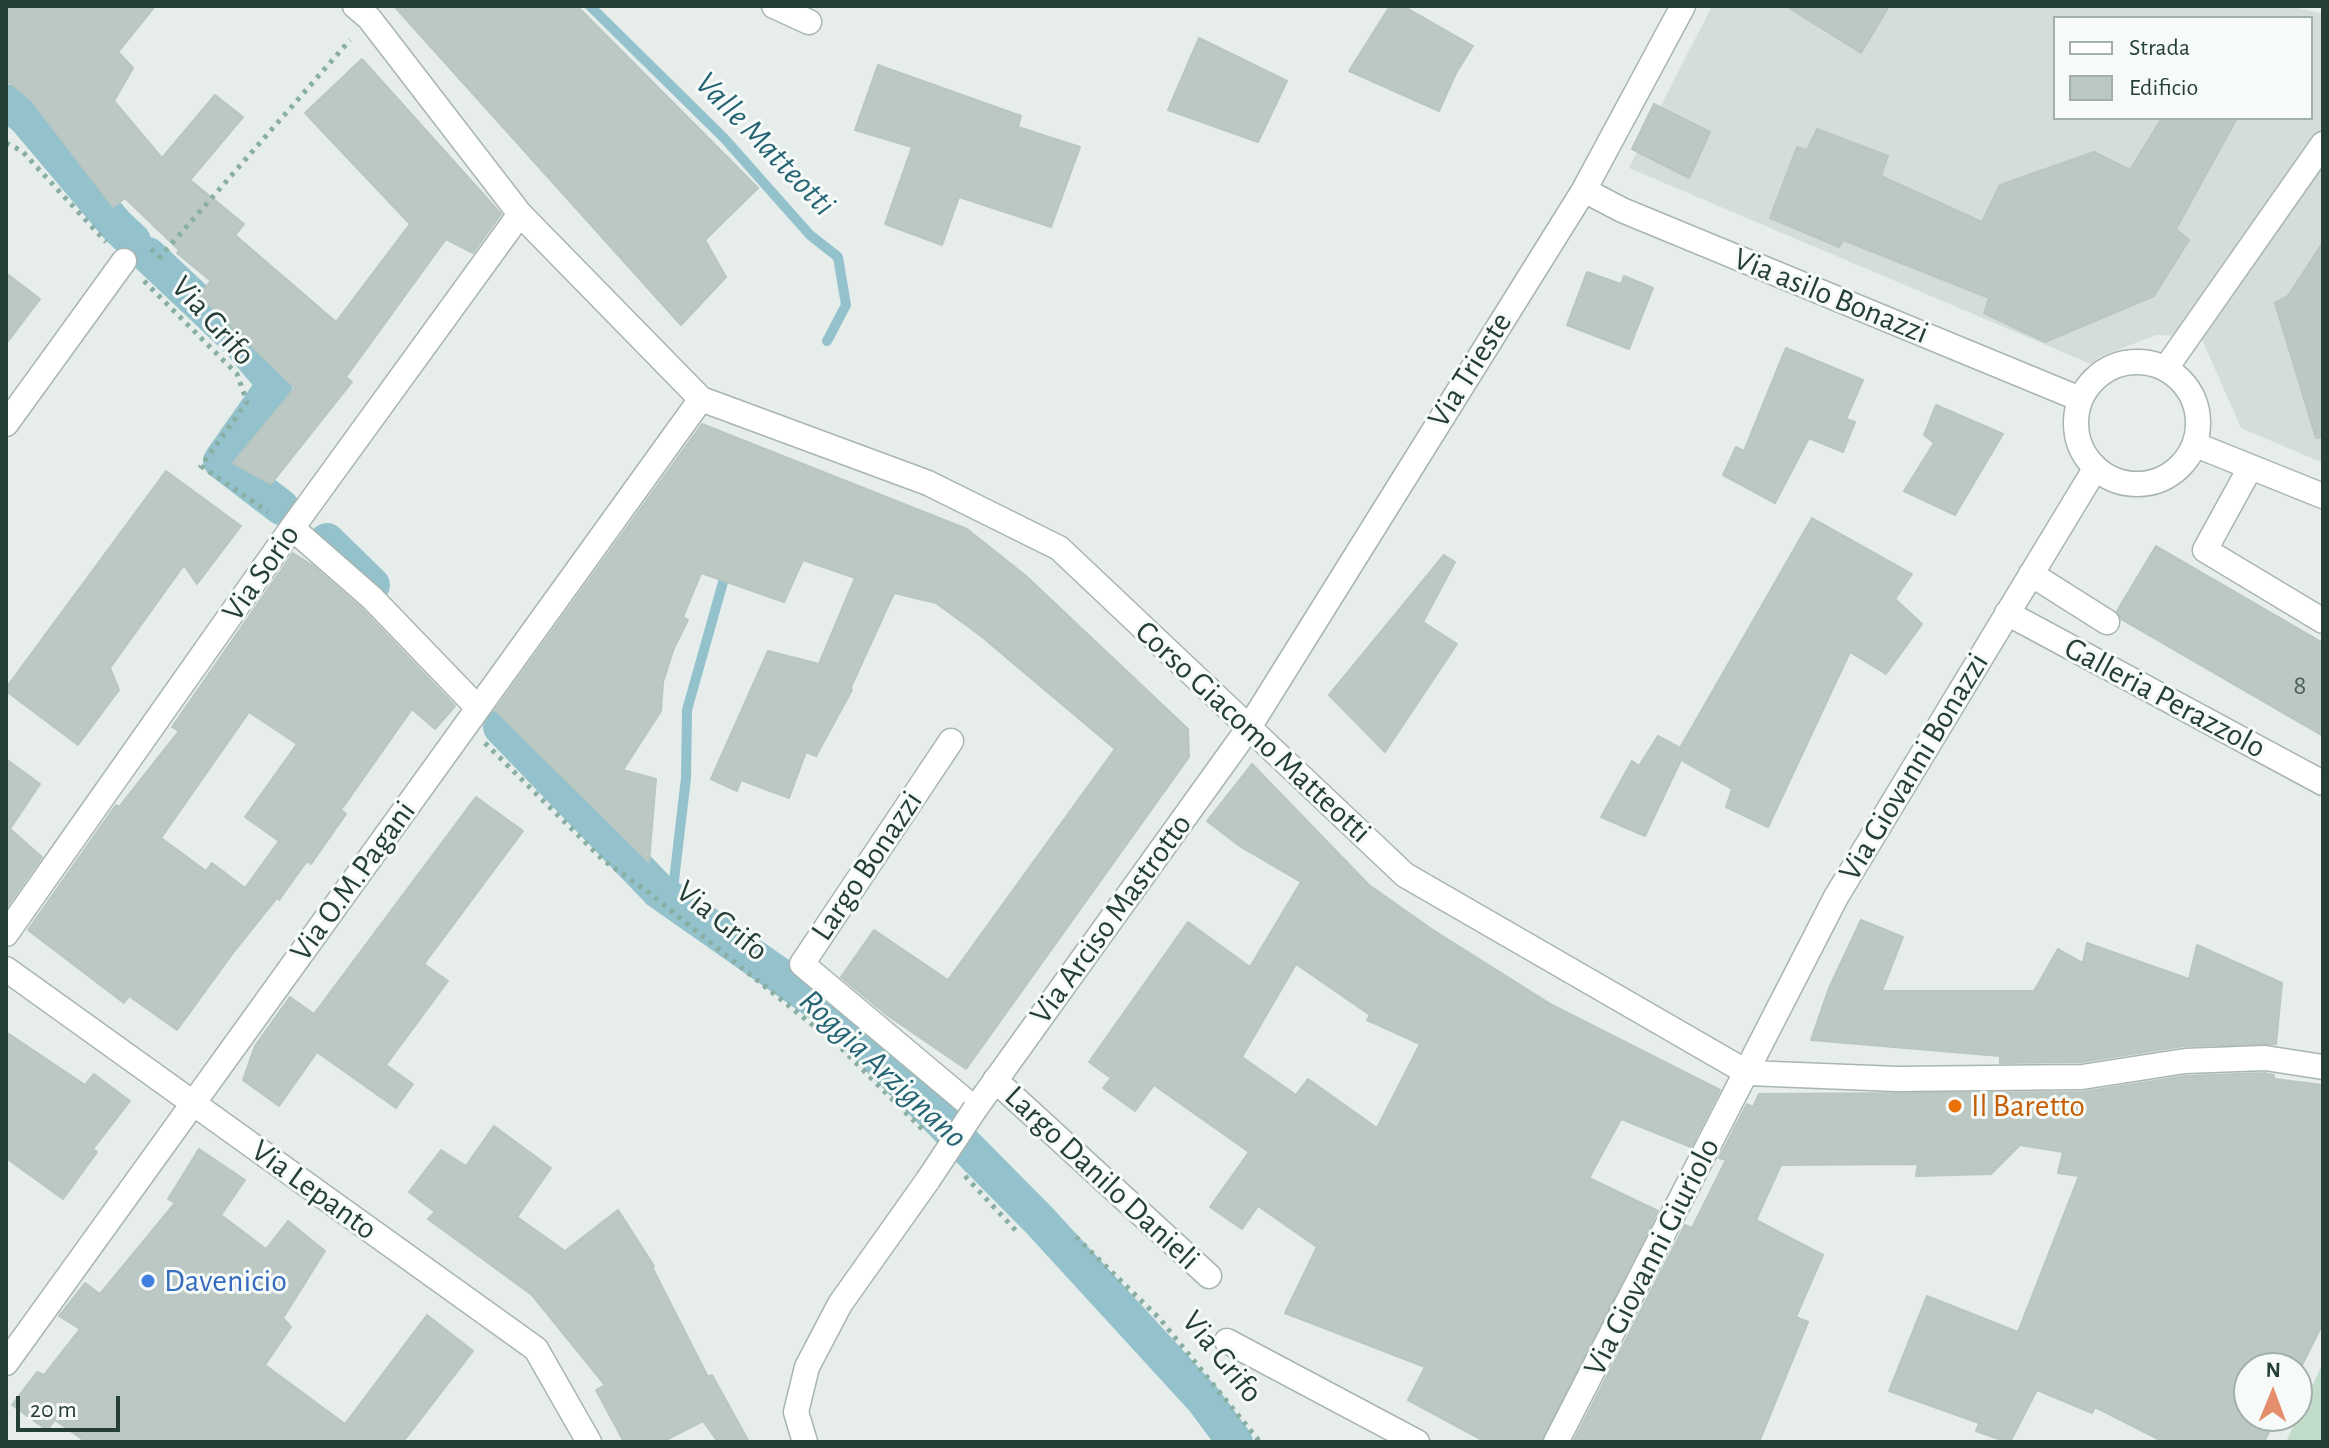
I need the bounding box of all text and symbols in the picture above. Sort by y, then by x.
legend [2053,16,2313,120]
text: Strada [2129,36,2190,60]
water label: Valle Matteotti [686,63,844,225]
text: Edificio [2129,76,2198,100]
street label: Via asilo Bonazzi [1728,239,1934,353]
street label: Via Grifo [163,268,263,374]
street label: Via Trieste [1420,305,1520,435]
street label: Via Sorio [214,517,308,629]
street label: Corso Giacomo Matteotti [1127,613,1379,851]
street label: Galleria Perazzolo [2058,629,2272,767]
street label: Via Giovanni Bonazzi [1831,646,1997,888]
house number: 8 [2293,669,2307,703]
street label: Largo Bonazzi [803,784,931,948]
street label: Via O.M.Pagani [282,793,424,969]
street label: Via Arciso Mastrotto [1022,806,1200,1032]
street label: Via Grifo [668,872,776,970]
water label: Roggia Arzignano [791,981,975,1157]
street label: Largo Danilo Danieli [996,1078,1208,1278]
place label: Il Baretto [1971,1087,2085,1125]
marker: Il Baretto [1946,1097,1964,1115]
street label: Via Lepanto [244,1131,384,1249]
street label: Via Giovanni Giuriolo [1576,1132,1728,1382]
place label: Davenicio [164,1262,287,1300]
marker: Davenicio [139,1272,157,1290]
street label: Via Grifo [1173,1303,1271,1411]
north arrow [2233,1352,2313,1432]
text: N [2266,1359,2281,1381]
scale bar [20,1380,124,1430]
text: 20 m [30,1398,77,1422]

